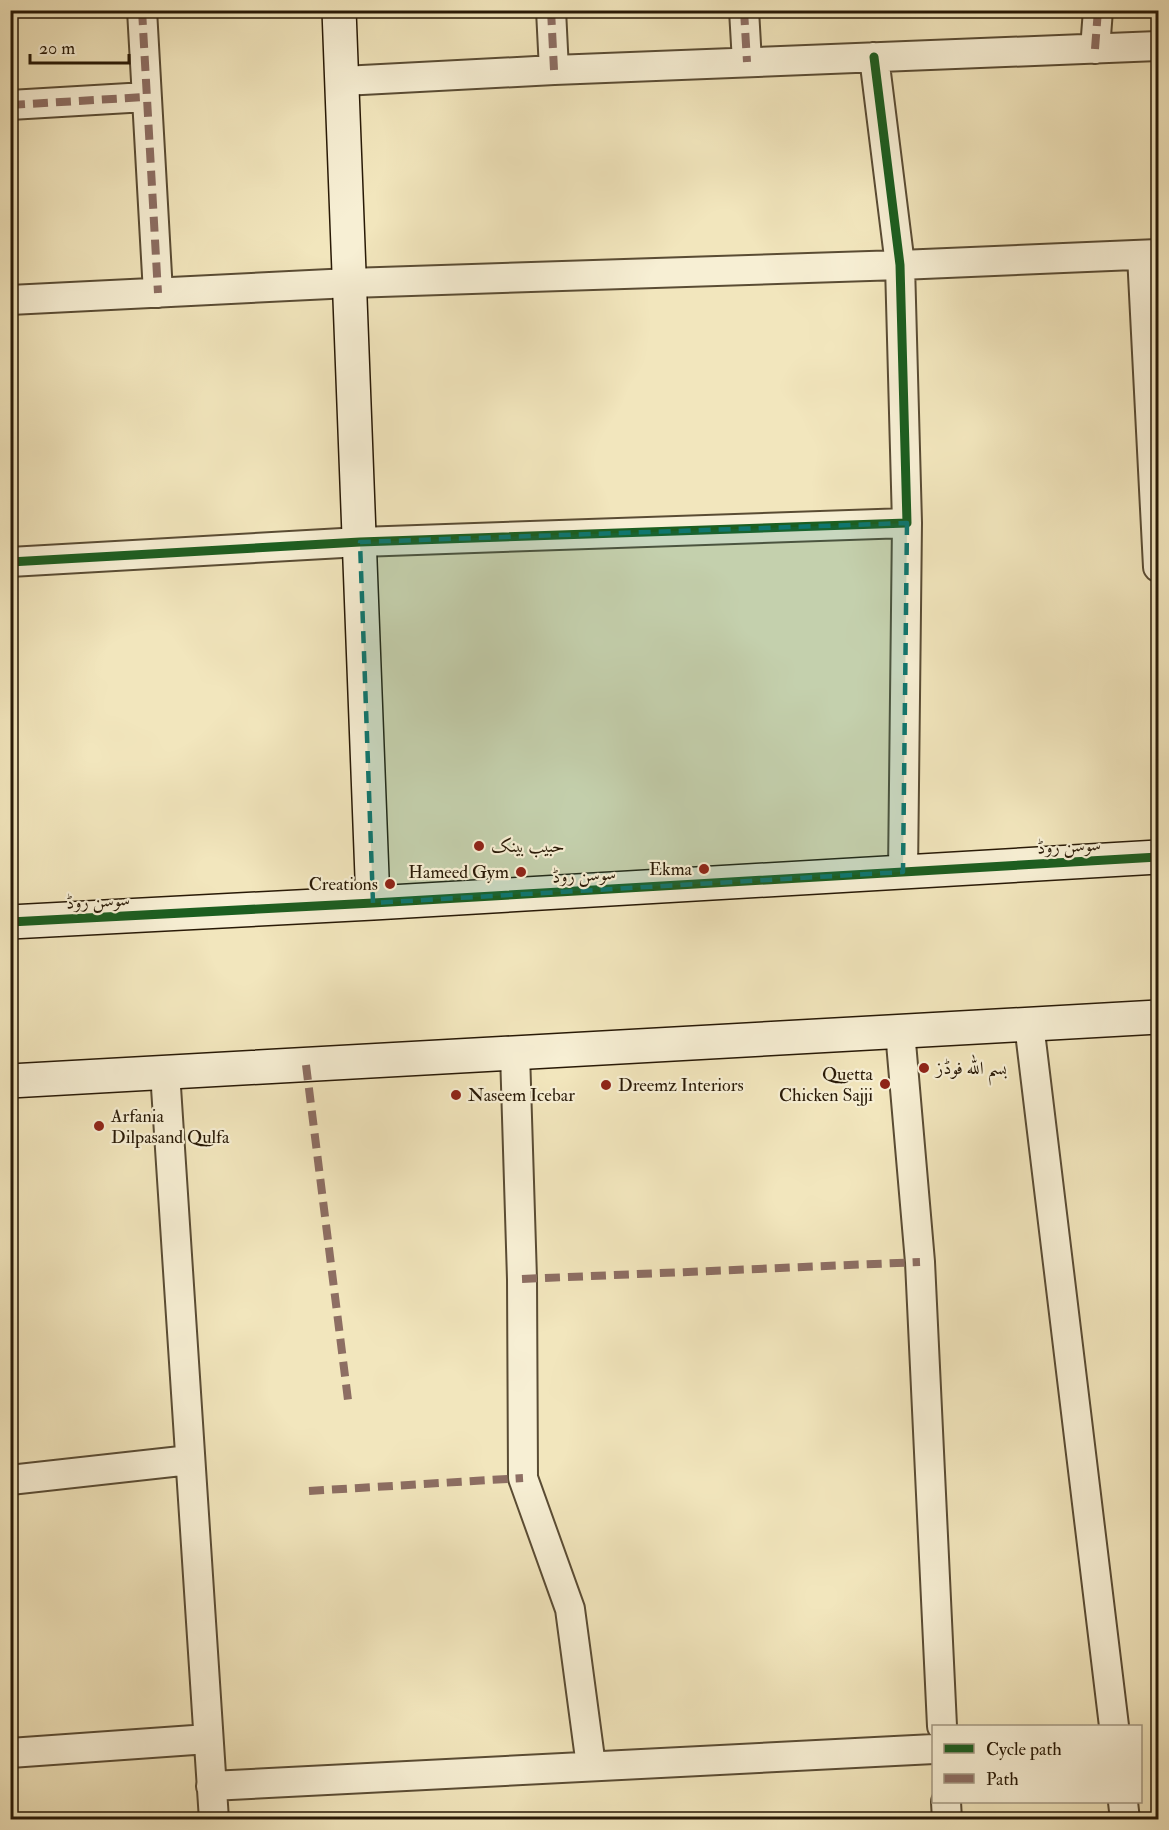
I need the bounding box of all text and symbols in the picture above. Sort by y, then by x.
scale bar [30,27,129,65]
text: 20 m [39,37,75,60]
street label: سوسن روڈ [1036,833,1102,860]
place label: حبیب بینک [491,835,565,858]
marker: حبیب بینک [472,839,486,853]
place label: Ekma [649,858,693,881]
place label: Hameed Gym [408,861,509,884]
street label: سوسن روڈ [551,862,617,889]
marker: Ekma [697,862,711,876]
marker: Hameed Gym [514,865,528,879]
place label: Creations [309,873,378,896]
marker: Creations [383,877,397,891]
street label: سوسن روڈ [65,888,131,915]
place label: بسم اللہ فوڈز [934,1054,1007,1086]
marker: بسم اللہ فوڈز [917,1061,931,1075]
place label: Quetta Chicken Sajji [779,1063,874,1107]
place label: Dreemz Interiors [618,1074,744,1097]
marker: Quetta Chicken Sajji [878,1077,892,1091]
marker: Dreemz Interiors [599,1078,613,1092]
place label: Naseem Icebar [468,1084,575,1107]
marker: Naseem Icebar [449,1088,463,1102]
place label: Arfania Dilpasand Qulfa [110,1105,230,1149]
marker: Arfania Dilpasand Qulfa [92,1119,106,1133]
legend [932,1725,1142,1803]
text: Cycle path [986,1738,1062,1761]
text: Path [986,1768,1019,1791]

